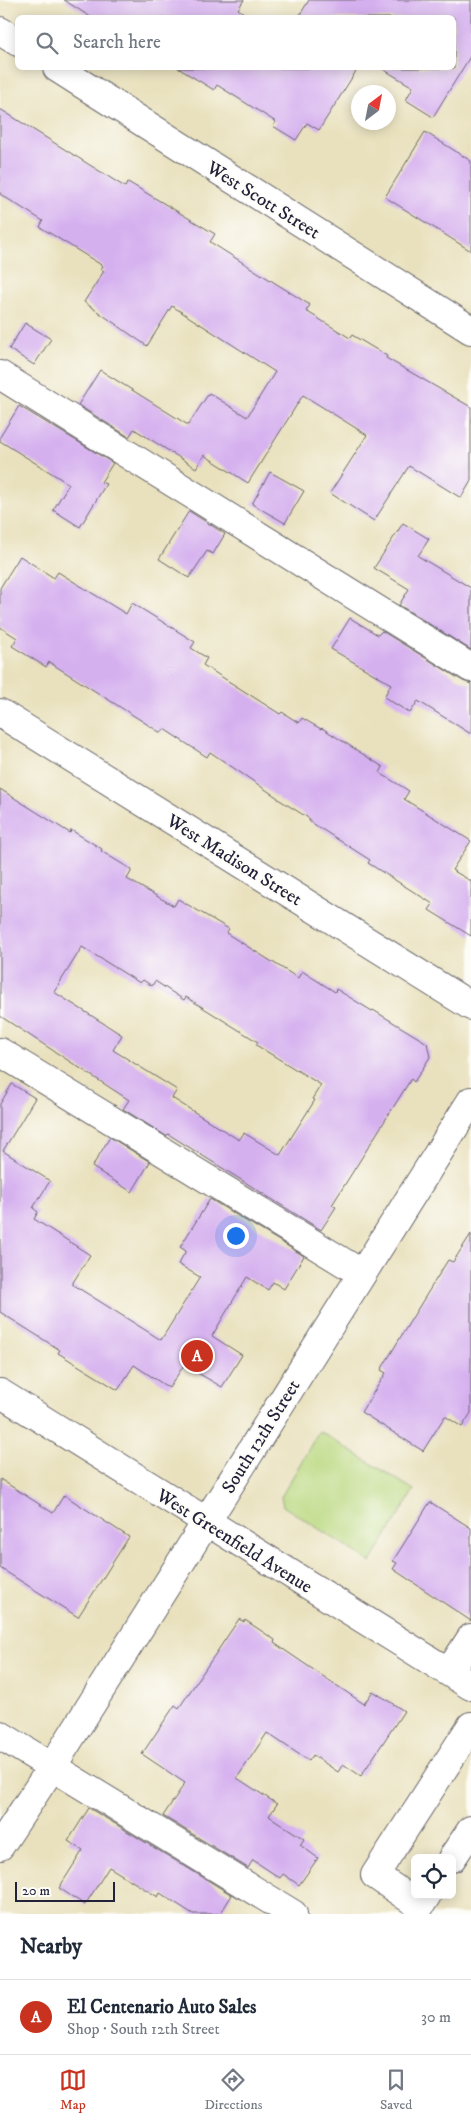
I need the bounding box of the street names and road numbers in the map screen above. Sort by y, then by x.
street label: West Scott Street [201,156,324,244]
street label: West Madison Street [161,809,306,911]
street label: South 12th Street [217,1376,305,1498]
street label: West Greenfield Avenue [151,1483,317,1599]

